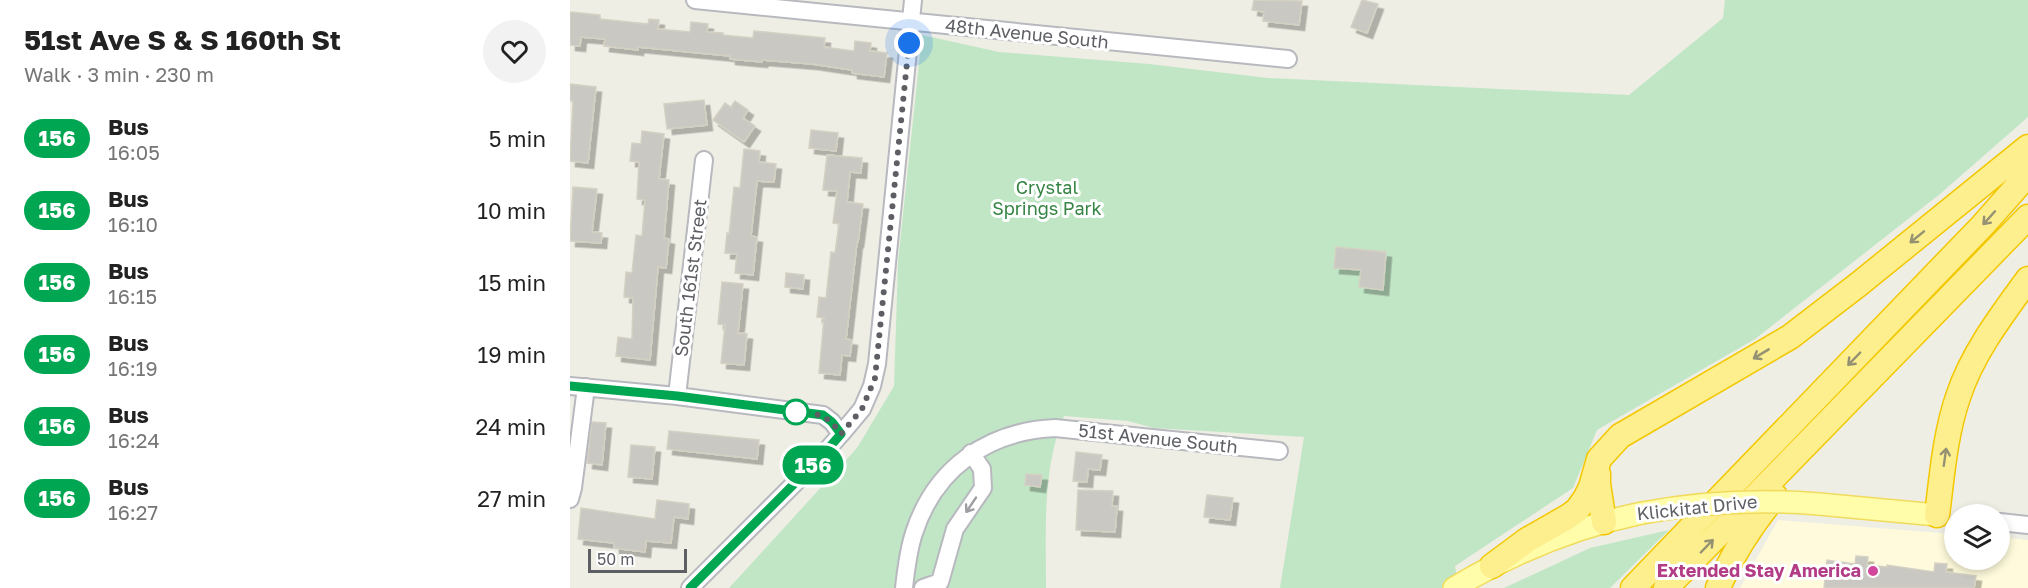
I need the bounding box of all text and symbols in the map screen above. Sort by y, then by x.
street label: 48th Avenue South [944,13,1110,53]
button: heart [483,20,546,83]
text: 51st Ave S & S 160th St [24,23,341,56]
your location [894,28,924,58]
text: Walk · 3 min · 230 m [24,62,214,86]
text: Bus [108,113,149,140]
text: 156 [39,125,75,151]
text: 5 min [489,125,546,152]
text: 16:05 [108,140,160,164]
park label: Crystal Springs Park [992,176,1102,219]
text: Bus [108,185,149,212]
text: 156 [39,197,75,223]
text: 10 min [477,197,546,224]
street label: South 161st Street [669,198,711,358]
one-way arrow [1982,210,1996,225]
text: 16:10 [108,212,158,236]
one-way arrow [1909,230,1925,243]
text: Bus [108,257,149,284]
text: 156 [39,269,75,295]
text: 15 min [478,269,546,296]
text: 16:15 [108,284,157,308]
text: Bus [108,329,149,356]
text: 156 [39,341,75,367]
text: 19 min [478,341,546,368]
one-way arrow [1753,348,1770,360]
one-way arrow [1847,351,1861,366]
text: 16:19 [108,356,158,380]
unlabelled marker [783,399,809,425]
text: Bus [108,401,149,428]
text: 156 [39,413,75,439]
text: 24 min [475,413,546,440]
street label: 51st Avenue South [1077,419,1239,457]
text: 16:24 [108,428,160,452]
line badge: 156 [778,446,848,484]
one-way arrow [1939,448,1950,468]
text: 156 [795,452,831,478]
text: Bus [108,473,149,500]
text: 156 [39,485,75,511]
text: 27 min [477,485,546,512]
street label: Klickitat Drive [1636,490,1758,524]
one-way arrow [965,496,977,513]
text: 16:27 [108,500,158,524]
map controls [1944,504,2010,570]
button: layers [1944,504,2010,570]
one-way arrow [1700,539,1714,554]
scale bar [588,546,687,574]
text: 50 m [597,549,634,569]
place label: Extended Stay America [1657,559,1861,581]
marker: Extended Stay America [1866,564,1880,578]

